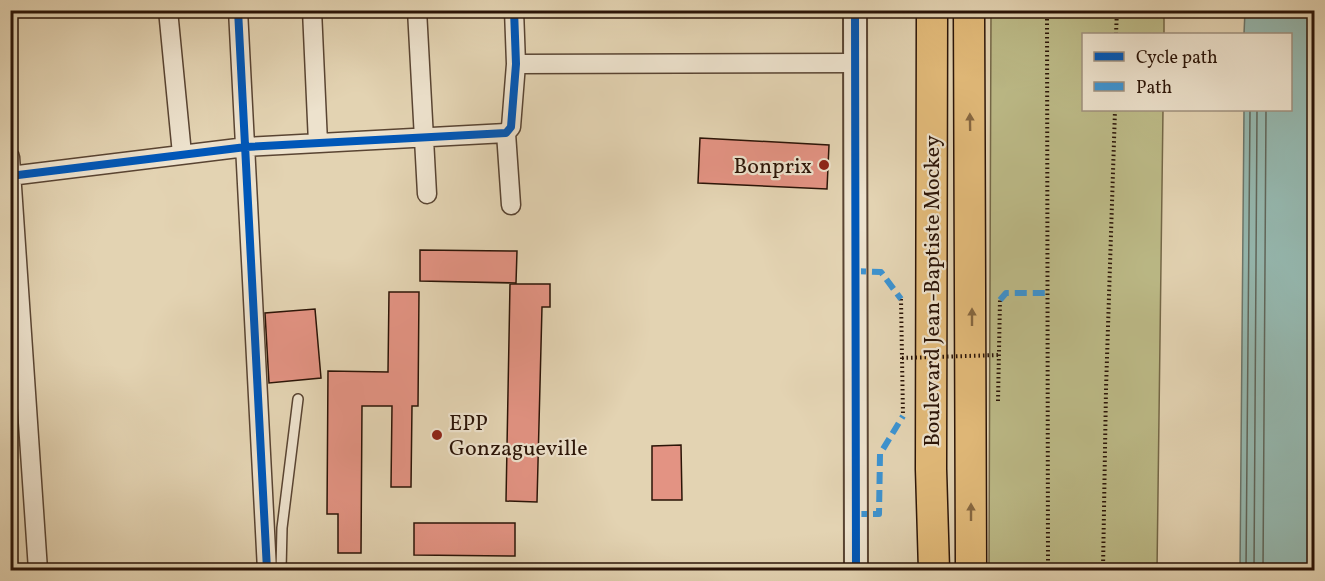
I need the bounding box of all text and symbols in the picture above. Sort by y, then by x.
legend [1082,33,1292,111]
text: Cycle path [1136,46,1218,71]
text: Path [1136,76,1172,101]
one-way arrow [965,113,975,132]
street label: Boulevard Jean-Baptiste Mockey [918,135,949,447]
place label: Bonprix [734,152,812,183]
marker: Bonprix [817,158,831,172]
one-way arrow [967,308,977,327]
place label: EPP Gonzagueville [449,409,588,465]
marker: EPP Gonzagueville [430,428,444,442]
one-way arrow [966,503,976,522]

